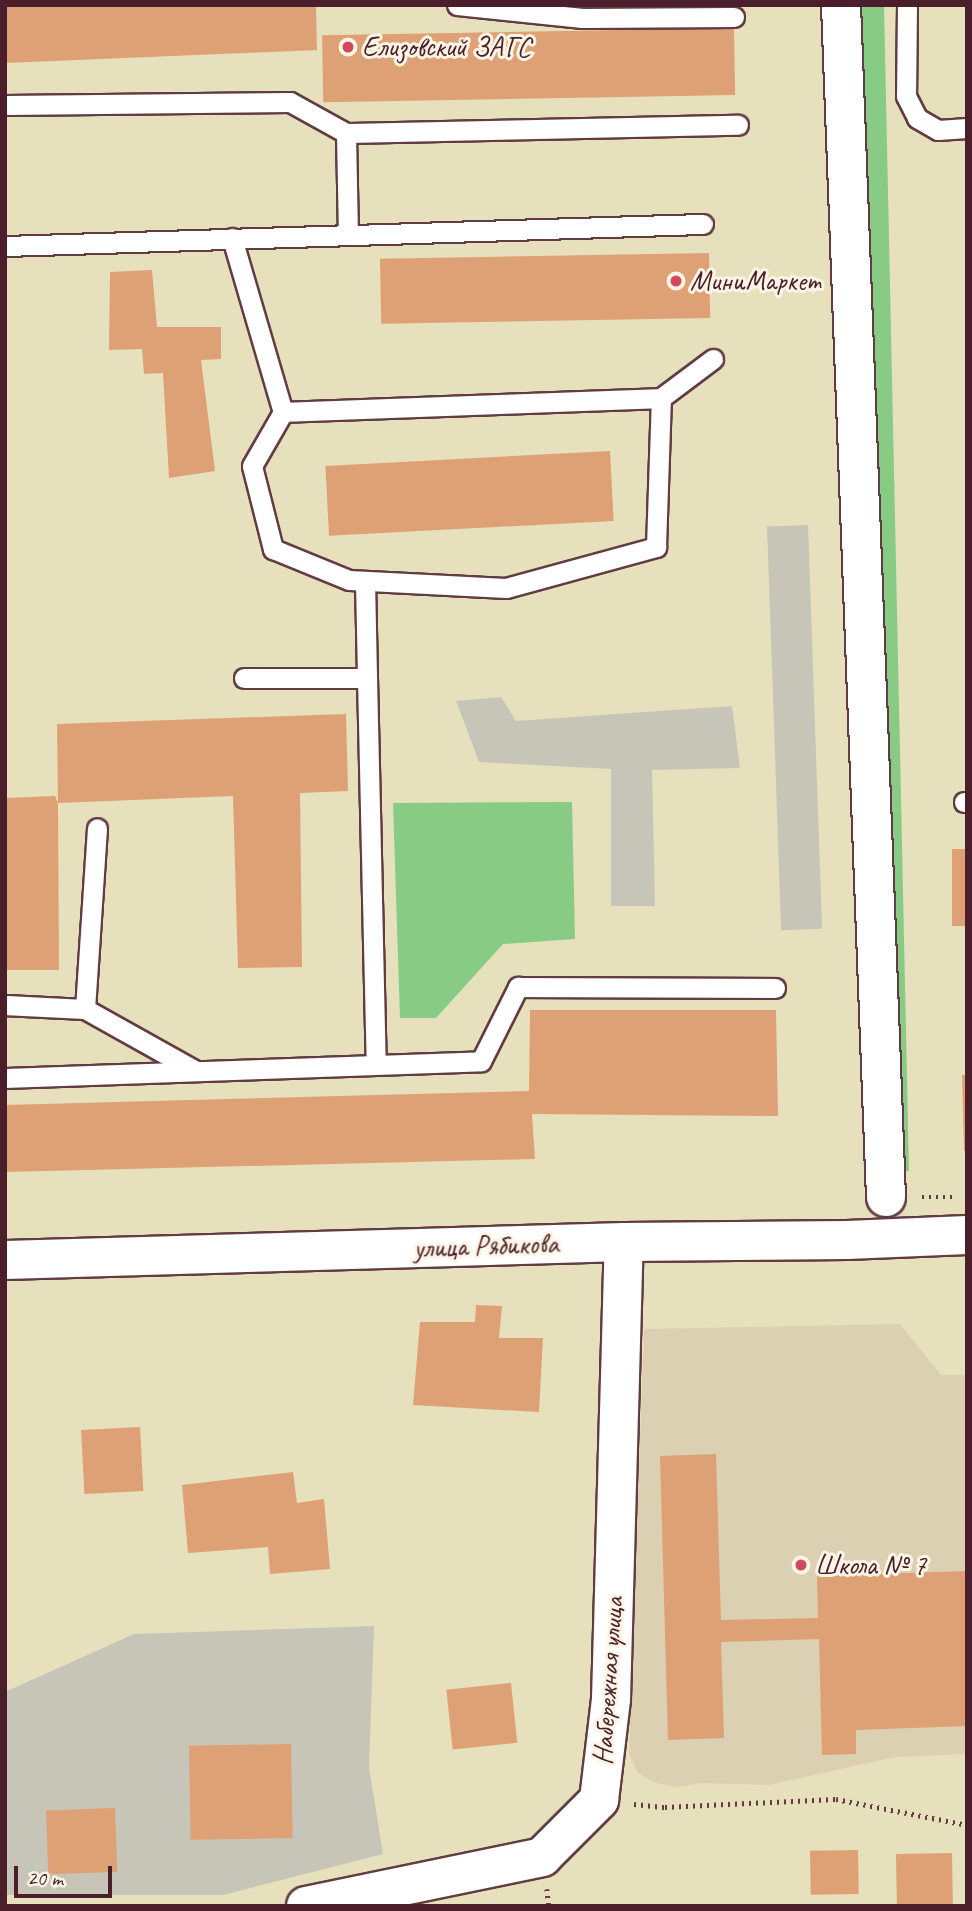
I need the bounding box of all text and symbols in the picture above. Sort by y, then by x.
place label: Елизовский ЗАГС [362,30,531,64]
marker: Елизовский ЗАГС [340,39,356,55]
place label: МиниМаркет [690,264,820,298]
marker: МиниМаркет [668,273,684,289]
street label: улица Рябикова [413,1227,559,1265]
place label: Школа № 7 [815,1548,926,1582]
marker: Школа № 7 [793,1557,809,1573]
street label: Набережная улица [585,1594,631,1768]
scale bar [18,1852,116,1896]
text: 20 m [27,1865,63,1891]

